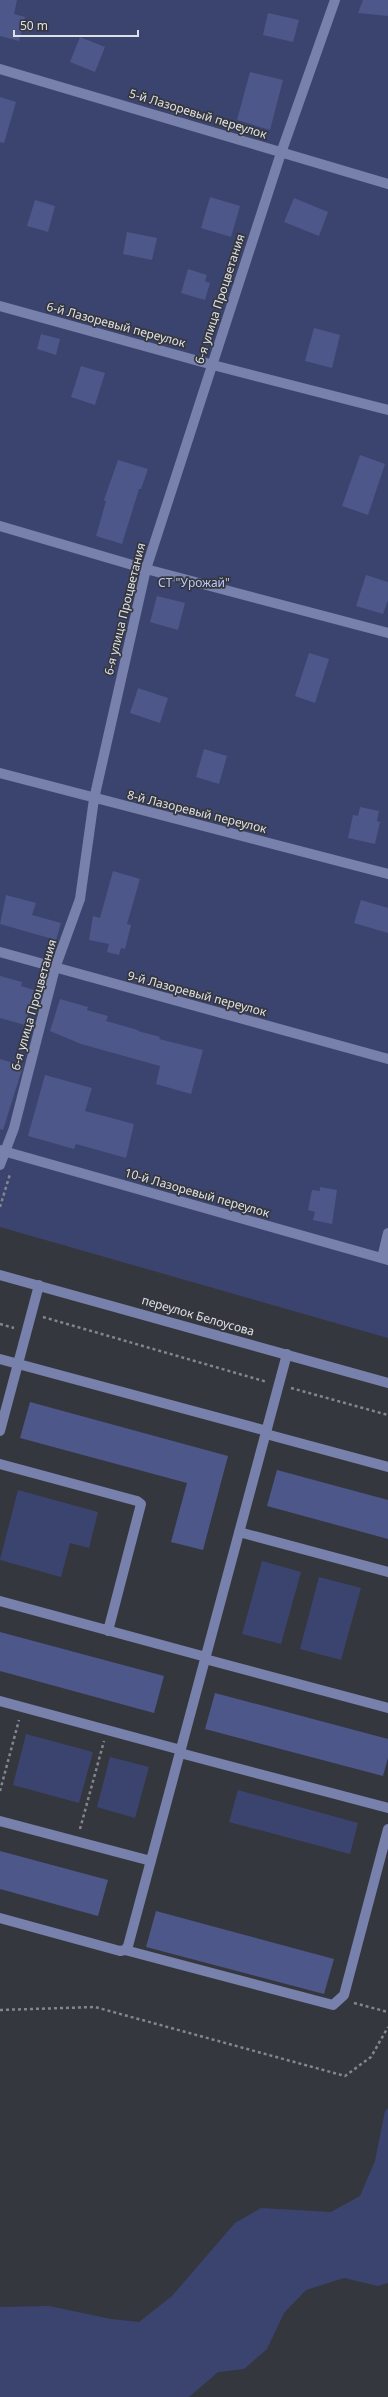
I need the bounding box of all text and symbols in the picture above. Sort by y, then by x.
scale bar [14,12,138,38]
text: 50 m [20,17,48,34]
street label: 5-й Лазоревый переулок [127,84,270,143]
street label: 6-я улица Процветания [190,232,249,366]
street label: 6-й Лазоревый переулок [45,298,188,351]
street label: 6-я улица Процветания [100,541,149,677]
park label: СТ "Урожай" [158,574,230,591]
street label: 8-й Лазоревый переулок [126,786,269,837]
street label: 6-я улица Процветания [7,937,60,1072]
street label: 9-й Лазоревый переулок [126,967,269,1020]
street label: 10-й Лазоревый переулок [123,1164,272,1222]
street label: переулок Белоусова [140,1291,256,1340]

